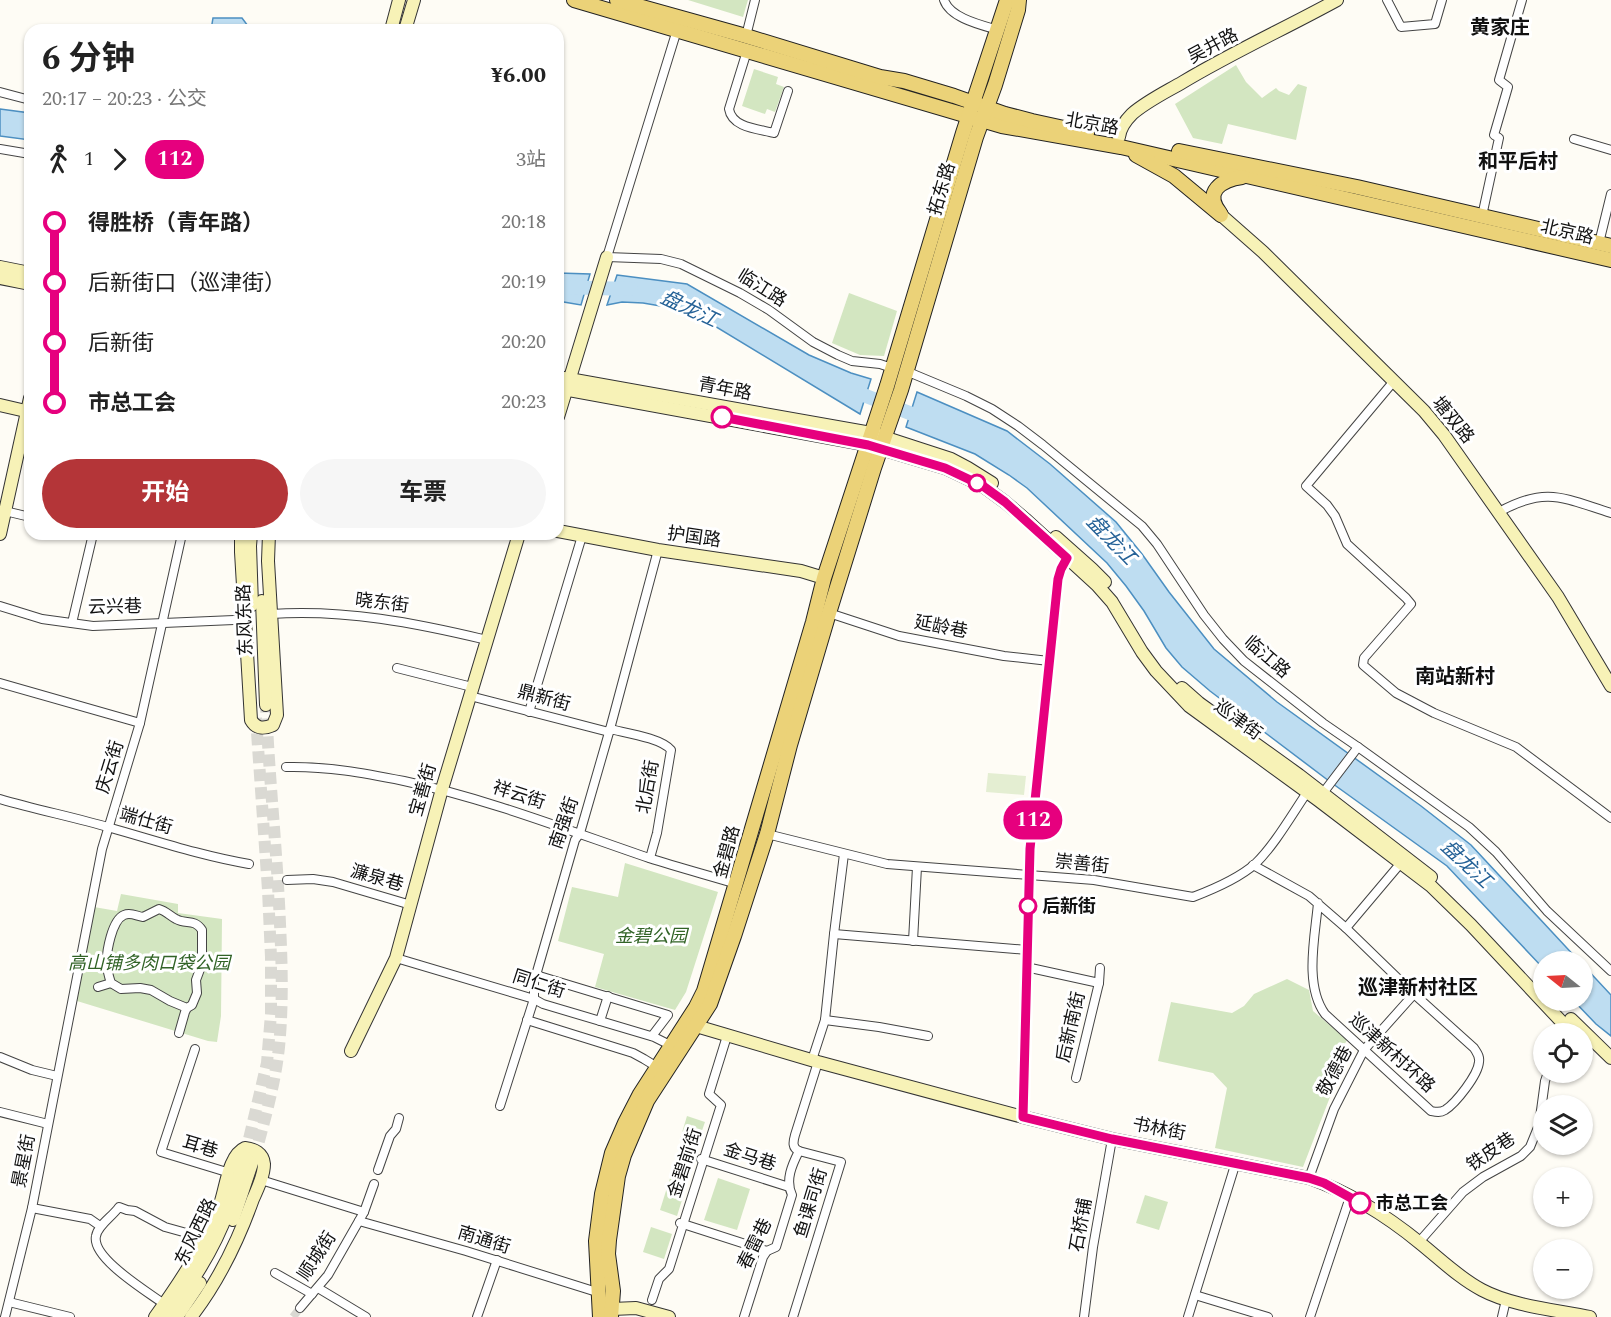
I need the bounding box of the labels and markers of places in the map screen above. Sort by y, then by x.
unlabelled marker [711,406,733,428]
unlabelled marker [968,474,986,492]
place label: 后新街 [1042,893,1096,920]
marker: 后新街 [1019,897,1037,915]
place label: 市总工会 [1376,1190,1448,1217]
marker: 市总工会 [1349,1192,1371,1214]

